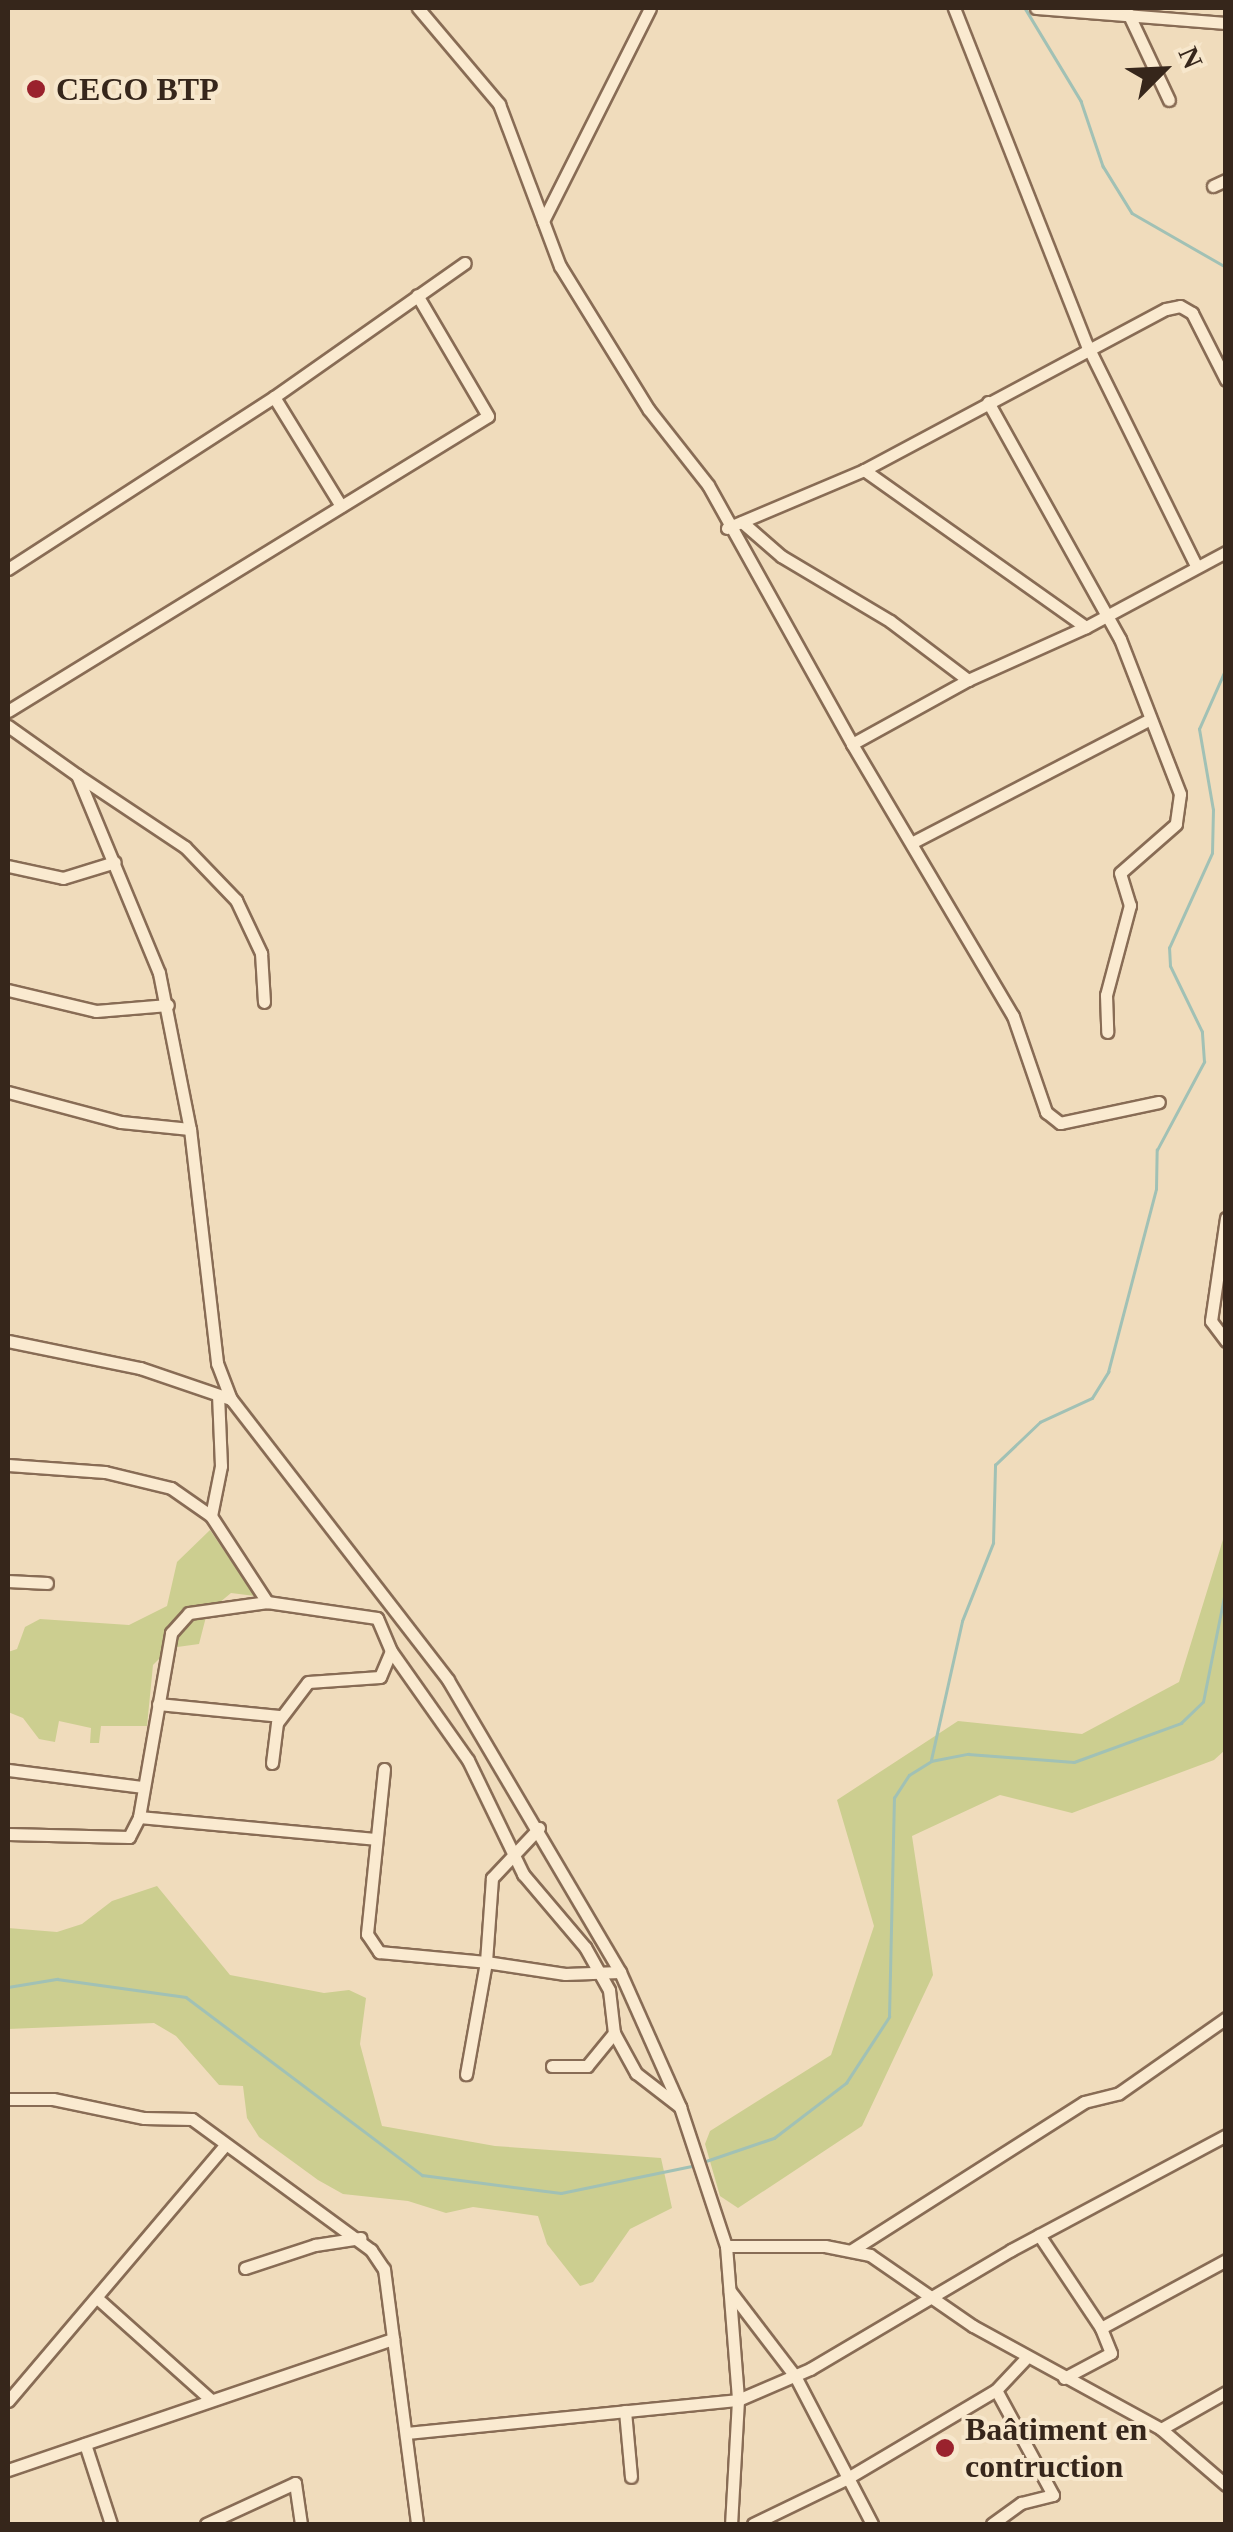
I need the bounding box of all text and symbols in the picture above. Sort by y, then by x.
north arrow [1113,20,1213,120]
text: N [1173,42,1209,73]
place label: CECO BTP [56,70,219,108]
marker: CECO BTP [25,78,47,100]
place label: Baâtiment en contruction [965,2411,1147,2486]
marker: Baâtiment en contruction [934,2437,956,2459]

